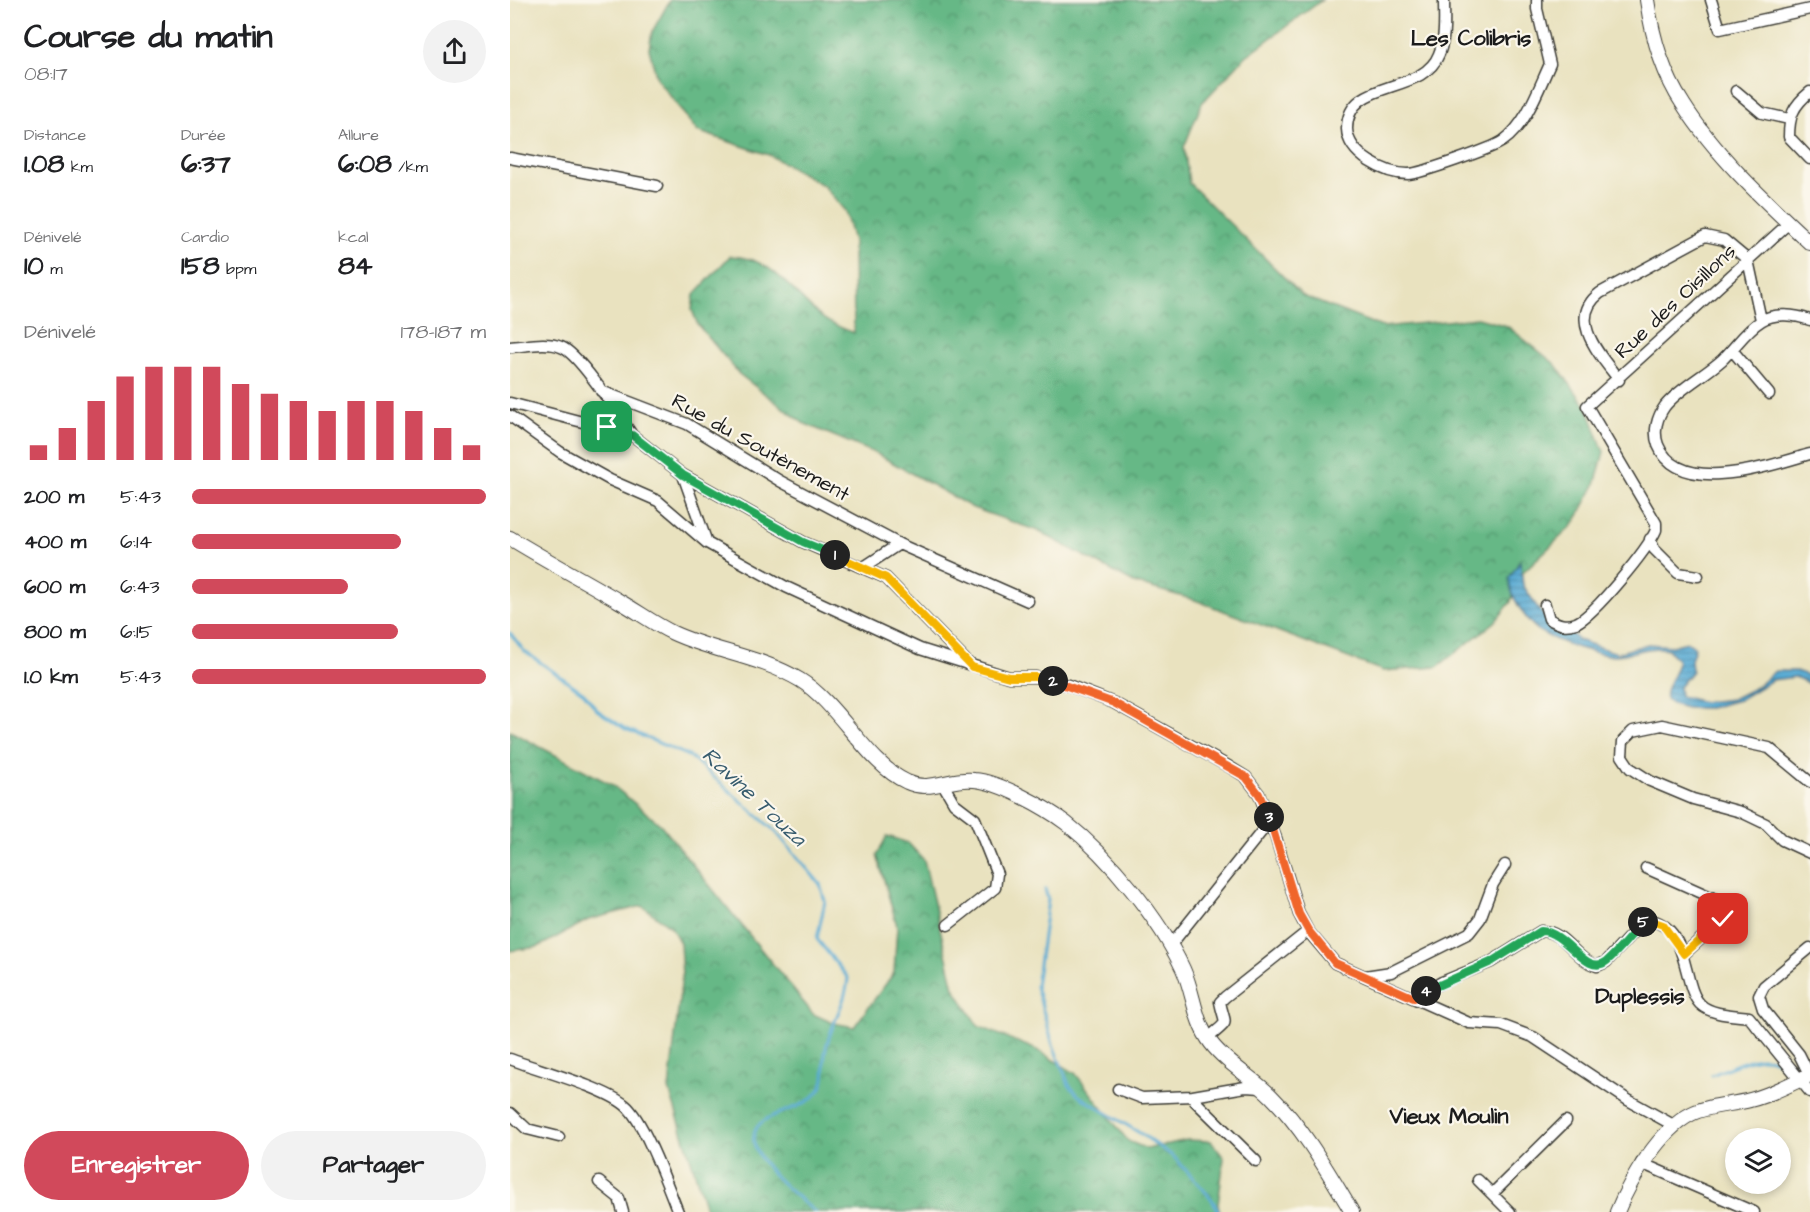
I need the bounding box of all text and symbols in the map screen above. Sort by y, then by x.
text: Course du matin [24,14,273,60]
button: share [423,20,486,83]
district label: Les Colibris [1411,23,1531,54]
text: 08:17 [24,60,68,88]
text: Distance [24,124,86,146]
text: Durée [181,124,226,146]
text: Allure [338,124,379,146]
text: 1.08 [24,146,64,182]
text: 6:37 [181,146,231,182]
text: 6:08 [338,146,392,182]
text: km [64,156,93,178]
text: /km [392,156,428,178]
text: Dénivelé [24,226,82,248]
text: Cardio [181,226,229,248]
text: kcal [338,226,369,248]
street label: Rue des Oisillons [1608,237,1743,365]
text: 10 [24,248,44,284]
text: 158 [181,248,220,284]
text: 84 [338,248,373,284]
text: m [44,258,63,280]
text: bpm [220,258,256,280]
text: Dénivelé [24,318,96,346]
text: 178–187 m [401,318,486,346]
street label: Rue du Soutènement [666,386,856,509]
pin [581,401,632,452]
icon: arrive [590,410,623,443]
text: 200 m [24,483,84,511]
text: 5:43 [120,483,161,511]
text: 400 m [24,528,86,556]
text: 6:14 [120,528,152,556]
pin: 1 [820,540,850,570]
text: 1 [834,544,836,566]
text: 600 m [24,573,85,601]
text: 6:43 [120,573,160,601]
text: 800 m [24,618,86,646]
text: 6:15 [120,618,153,646]
text: 1.0 km [24,663,78,691]
text: 5:43 [120,663,161,691]
pin: 2 [1038,666,1068,696]
text: 2 [1048,670,1058,692]
water label: Ravine Touza [695,741,814,855]
pin: 3 [1254,802,1284,832]
text: 3 [1265,806,1273,828]
pin [1697,893,1748,944]
icon: check [1706,902,1739,935]
pin: 5 [1628,907,1658,937]
text: 5 [1637,911,1649,933]
pin: 4 [1411,976,1441,1006]
text: 4 [1421,980,1431,1002]
district label: Duplessis [1595,981,1685,1012]
district label: Vieux Moulin [1389,1101,1508,1132]
map controls [1725,1128,1791,1194]
button: layers [1725,1128,1791,1194]
button: Enregistrer [24,1131,249,1200]
button: Partager [261,1131,486,1200]

